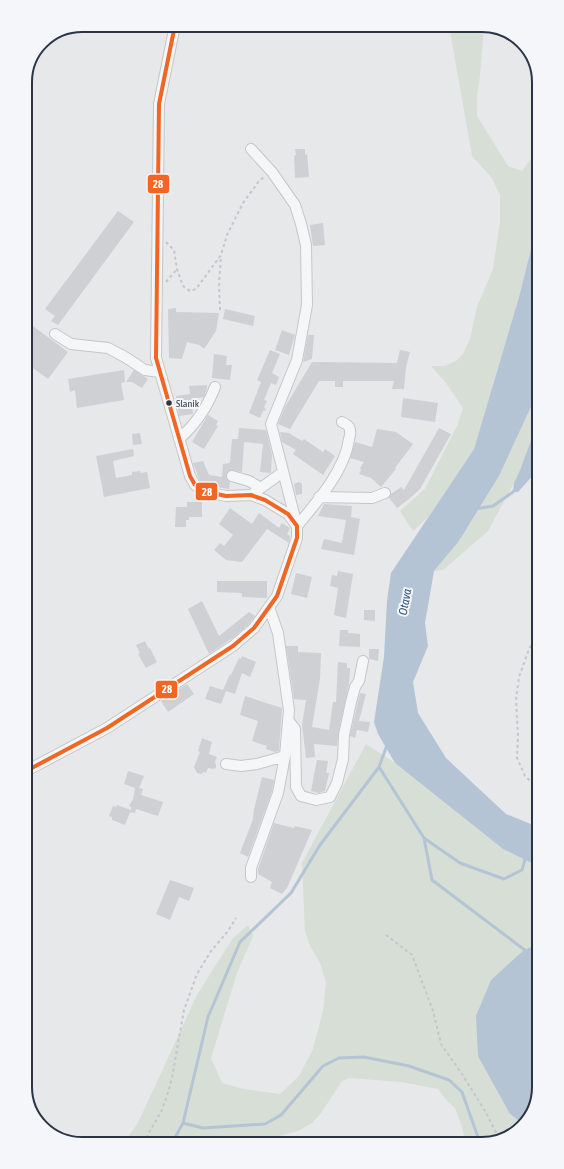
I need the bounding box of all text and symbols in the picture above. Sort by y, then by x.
line badge: 28 [147,174,170,194]
text: 28 [153,178,163,190]
marker: Slaník [164,398,174,408]
place label: Slaník [176,398,200,409]
line badge: 28 [195,482,218,501]
text: 28 [202,486,212,498]
water label: Otava [396,587,414,616]
line badge: 28 [155,680,178,699]
text: 28 [162,683,172,695]

